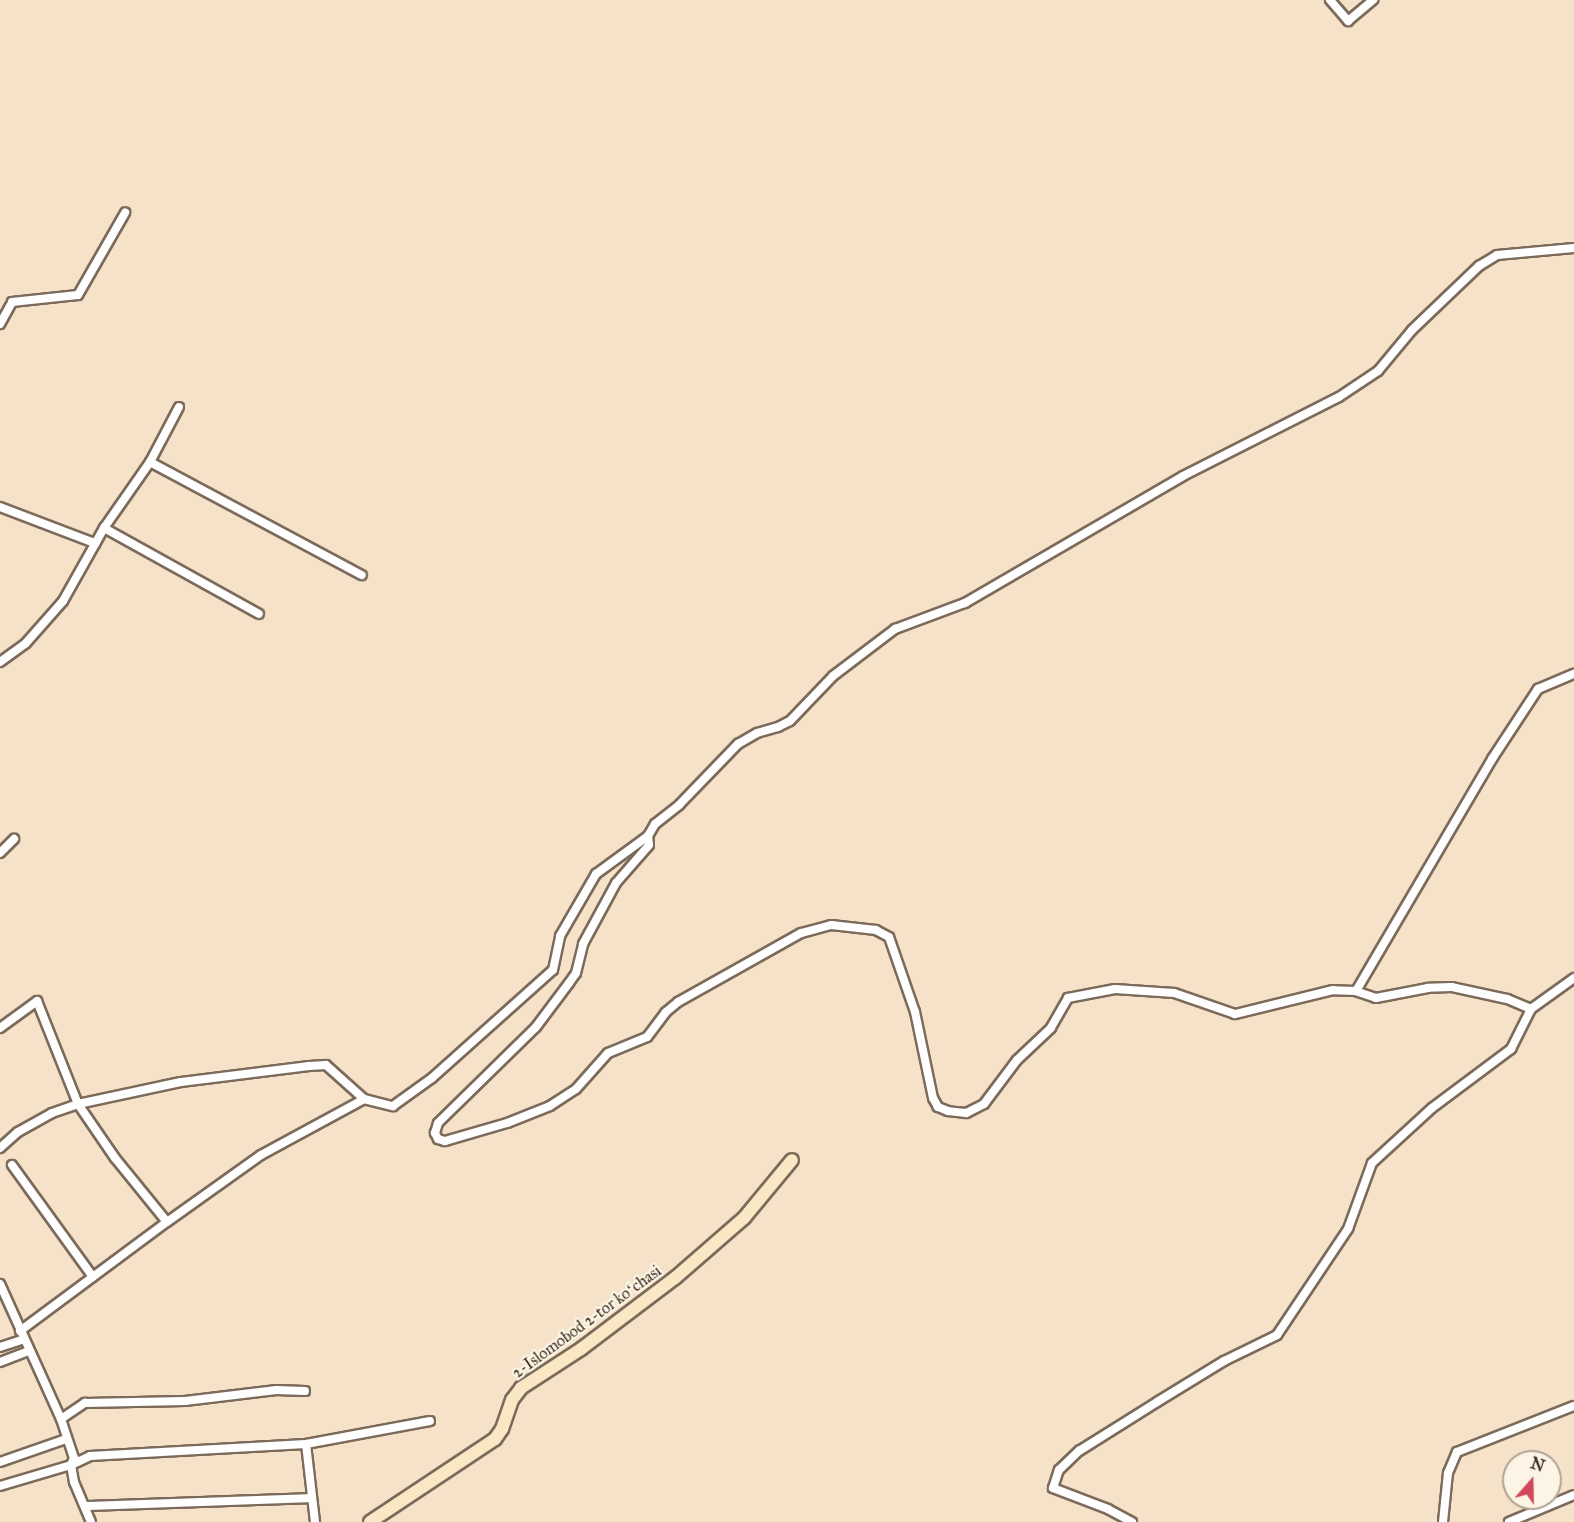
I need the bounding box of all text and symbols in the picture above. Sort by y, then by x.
street label: 2-Islomobod 2-tor koʻchasi [509,1261,665,1383]
north arrow [1502,1450,1562,1510]
text: N [1528,1453,1547,1476]

